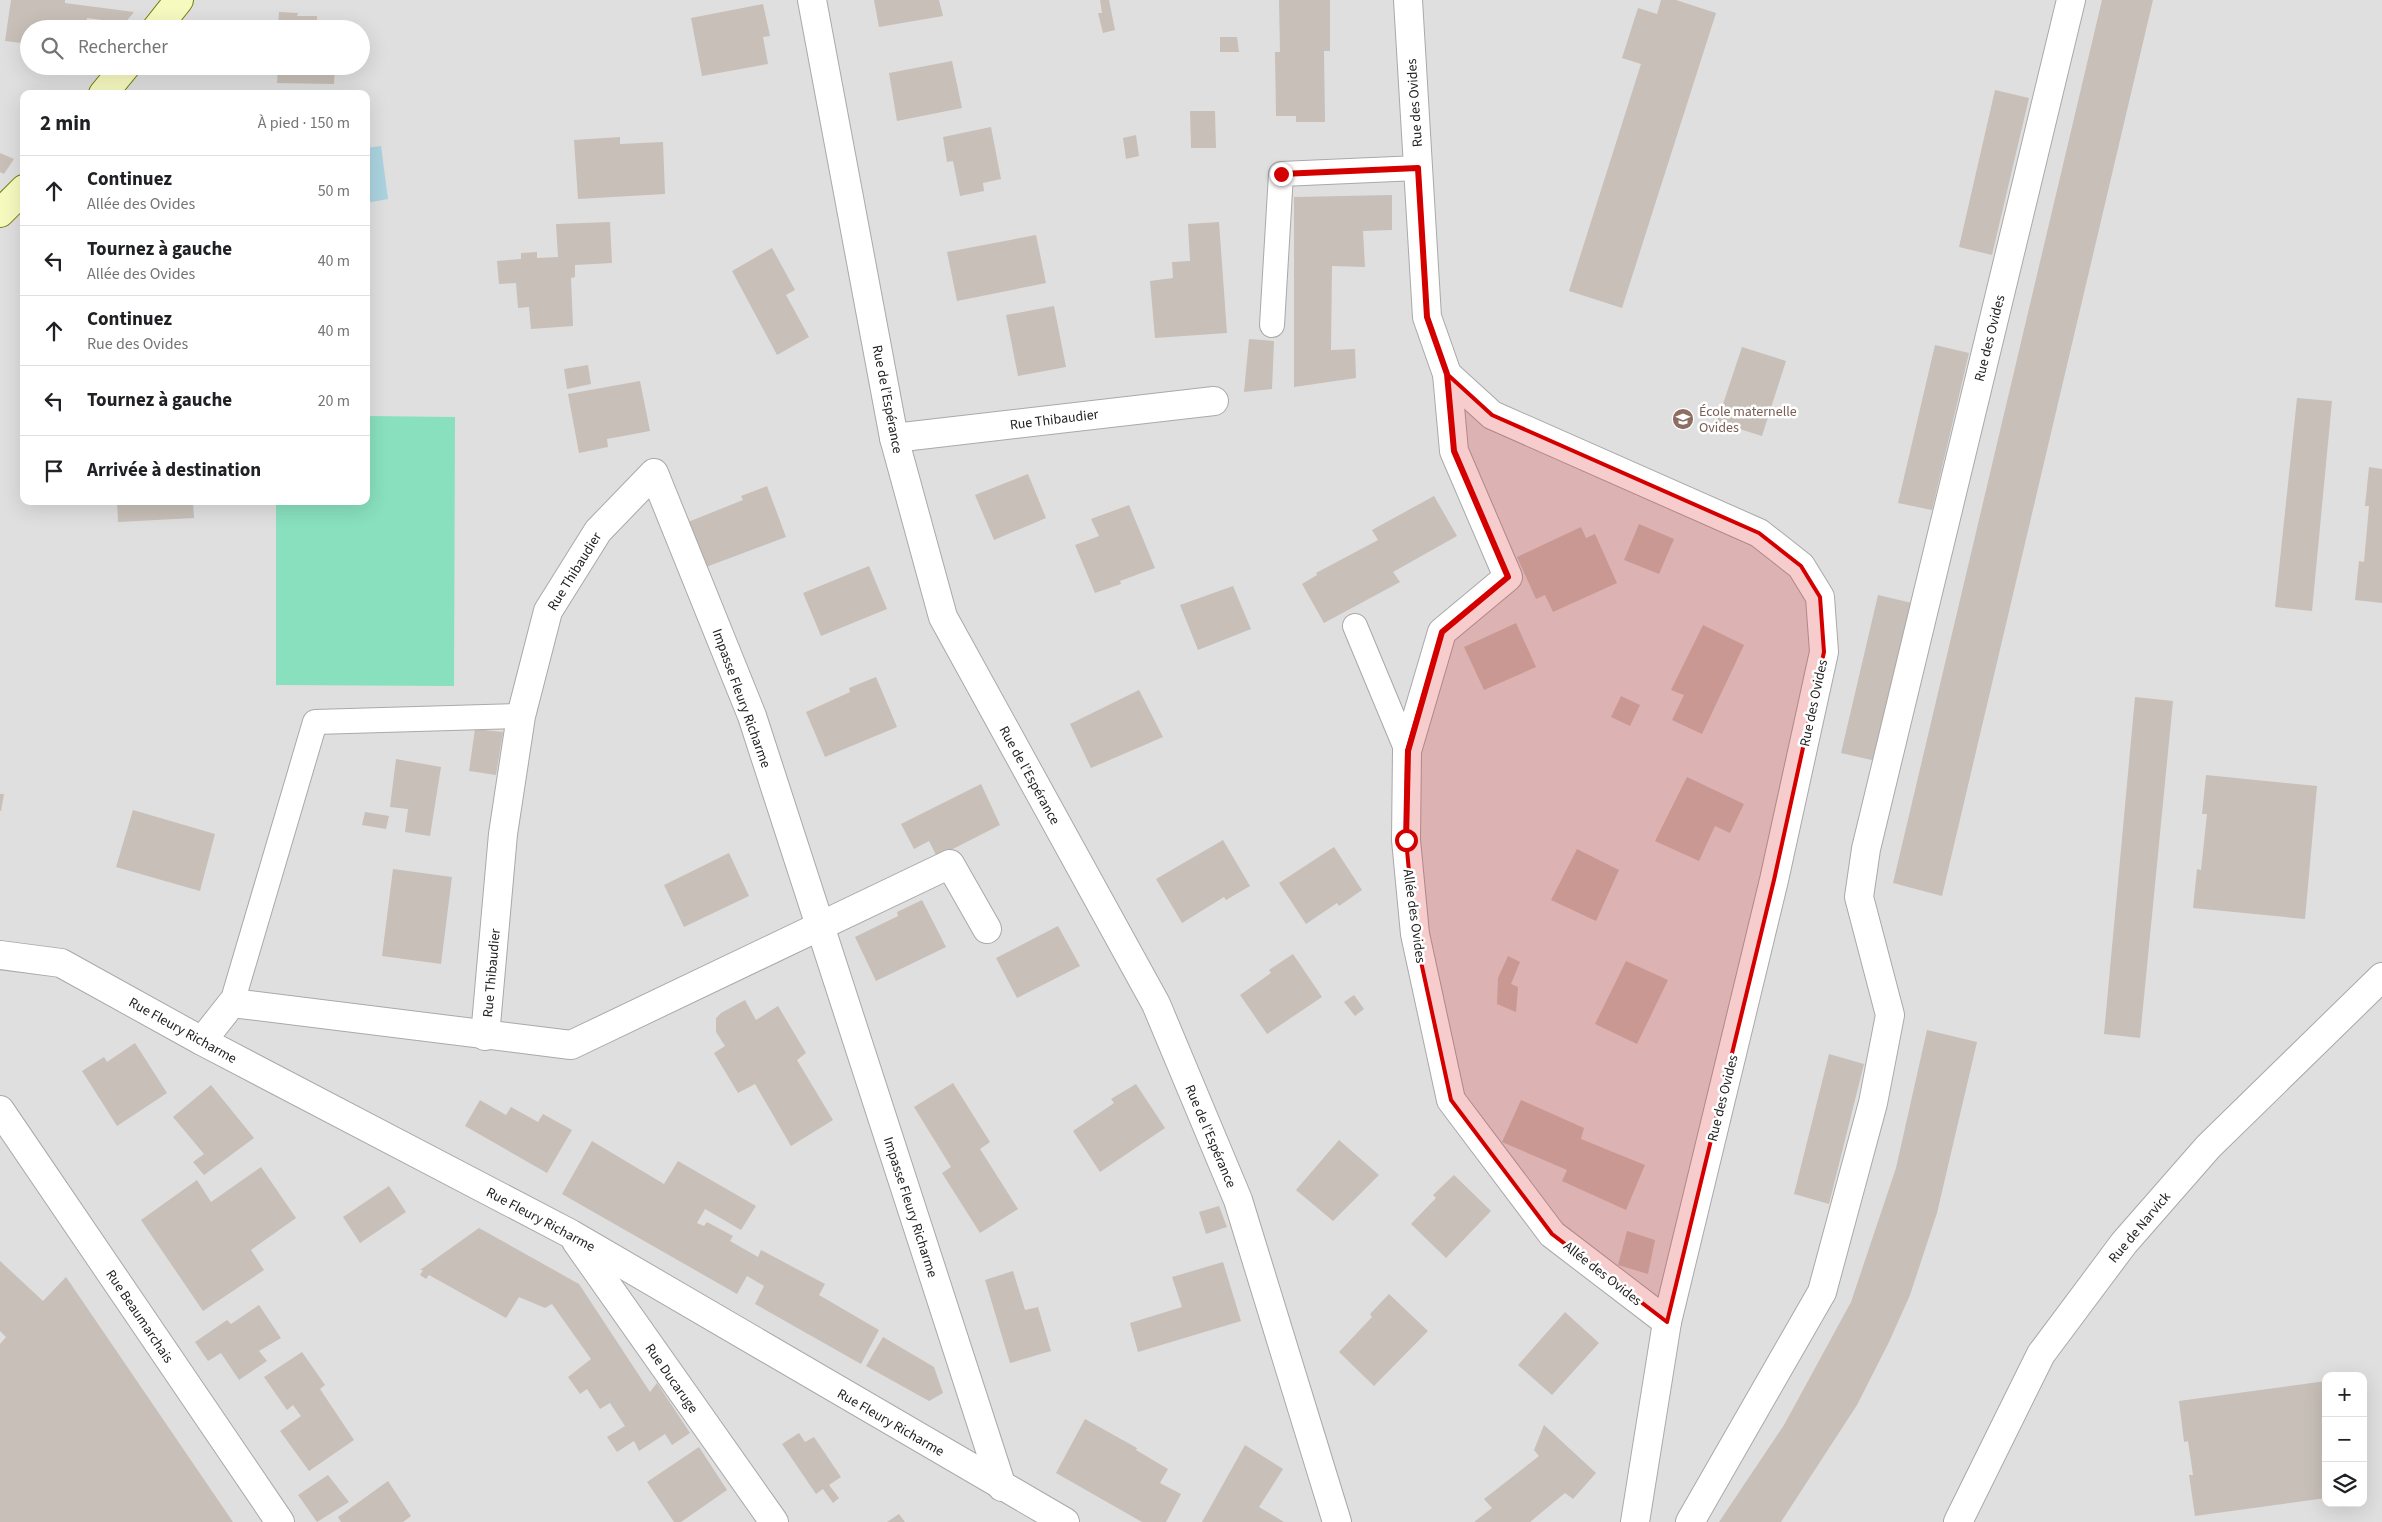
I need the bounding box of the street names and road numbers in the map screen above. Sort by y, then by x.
street label: Rue des Ovides [1402,58,1428,148]
street label: Rue des Ovides [1970,293,2010,384]
street label: Rue de l’Espérance [867,343,907,455]
street label: Rue Thibaudier [1009,405,1100,435]
street label: Rue Thibaudier [543,528,607,615]
street label: Impasse Fleury Richarme [707,626,776,771]
street label: Rue des Ovides [1795,658,1833,749]
street label: Rue de l’Espérance [994,722,1065,829]
street label: Allée des Ovides [1398,868,1431,965]
street label: Rue Thibaudier [478,928,506,1018]
street label: Rue Fleury Richarme [125,993,240,1069]
street label: Rue des Ovides [1703,1053,1743,1144]
street label: Rue de l’Espérance [1179,1082,1241,1191]
street label: Impasse Fleury Richarme [878,1134,942,1280]
street label: Rue Fleury Richarme [483,1183,599,1257]
street label: Rue de Narvick [2104,1188,2176,1268]
street label: Allée des Ovides [1559,1237,1646,1311]
street label: Rue Beaumarchais [100,1266,178,1367]
street label: Rue Ducaruge [640,1340,703,1418]
street label: Rue Fleury Richarme [833,1384,948,1462]

